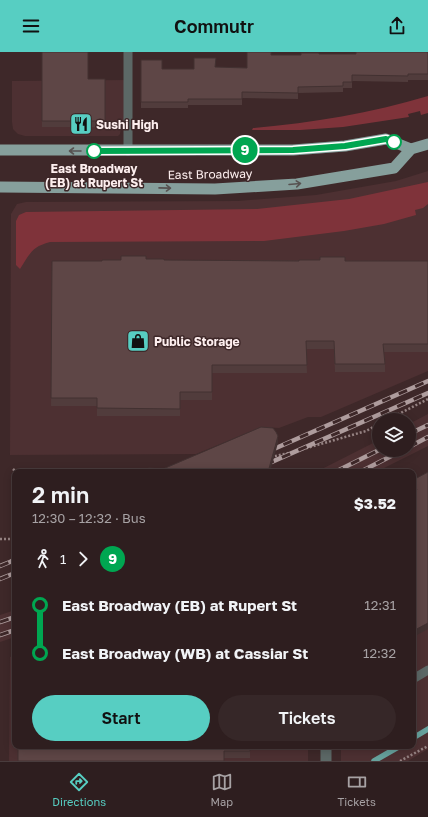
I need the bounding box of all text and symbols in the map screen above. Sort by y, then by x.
icon: menu [20,15,42,37]
text: Commutr [174,15,254,37]
icon: share [386,15,408,37]
restaurant icon: Sushi High [68,111,94,137]
place label: Sushi High [96,117,159,132]
unlabelled marker [386,134,402,150]
line badge: 9 [232,137,258,163]
text: 9 [241,141,249,158]
marker: East Broadway (EB) at Rupert St [86,143,102,159]
one-way arrow [69,147,82,155]
place label: East Broadway (EB) at Rupert St [45,161,143,190]
street label: East Broadway [167,166,253,182]
one-way arrow [288,180,301,188]
one-way arrow [158,184,171,192]
shop icon: Public Storage [125,328,151,354]
place label: Public Storage [154,334,240,349]
map controls [372,413,416,457]
button: layers [372,413,416,457]
text: 2 min [32,481,89,508]
text: $3.52 [354,494,396,512]
text: 12:30 – 12:32 · Bus [32,510,146,526]
icon: walk [32,548,54,570]
icon: forward [72,548,94,570]
text: 9 [108,550,117,567]
text: 1 [60,551,66,567]
text: East Broadway (EB) at Rupert St [62,596,297,614]
text: 12:31 [364,597,396,613]
text: East Broadway (WB) at Cassiar St [62,644,308,662]
text: 12:32 [363,645,396,661]
button: Start [32,695,210,741]
button: Tickets [218,695,396,741]
tab: Directions [52,771,106,808]
tab: Map [210,771,233,808]
tab: Tickets [337,771,376,808]

